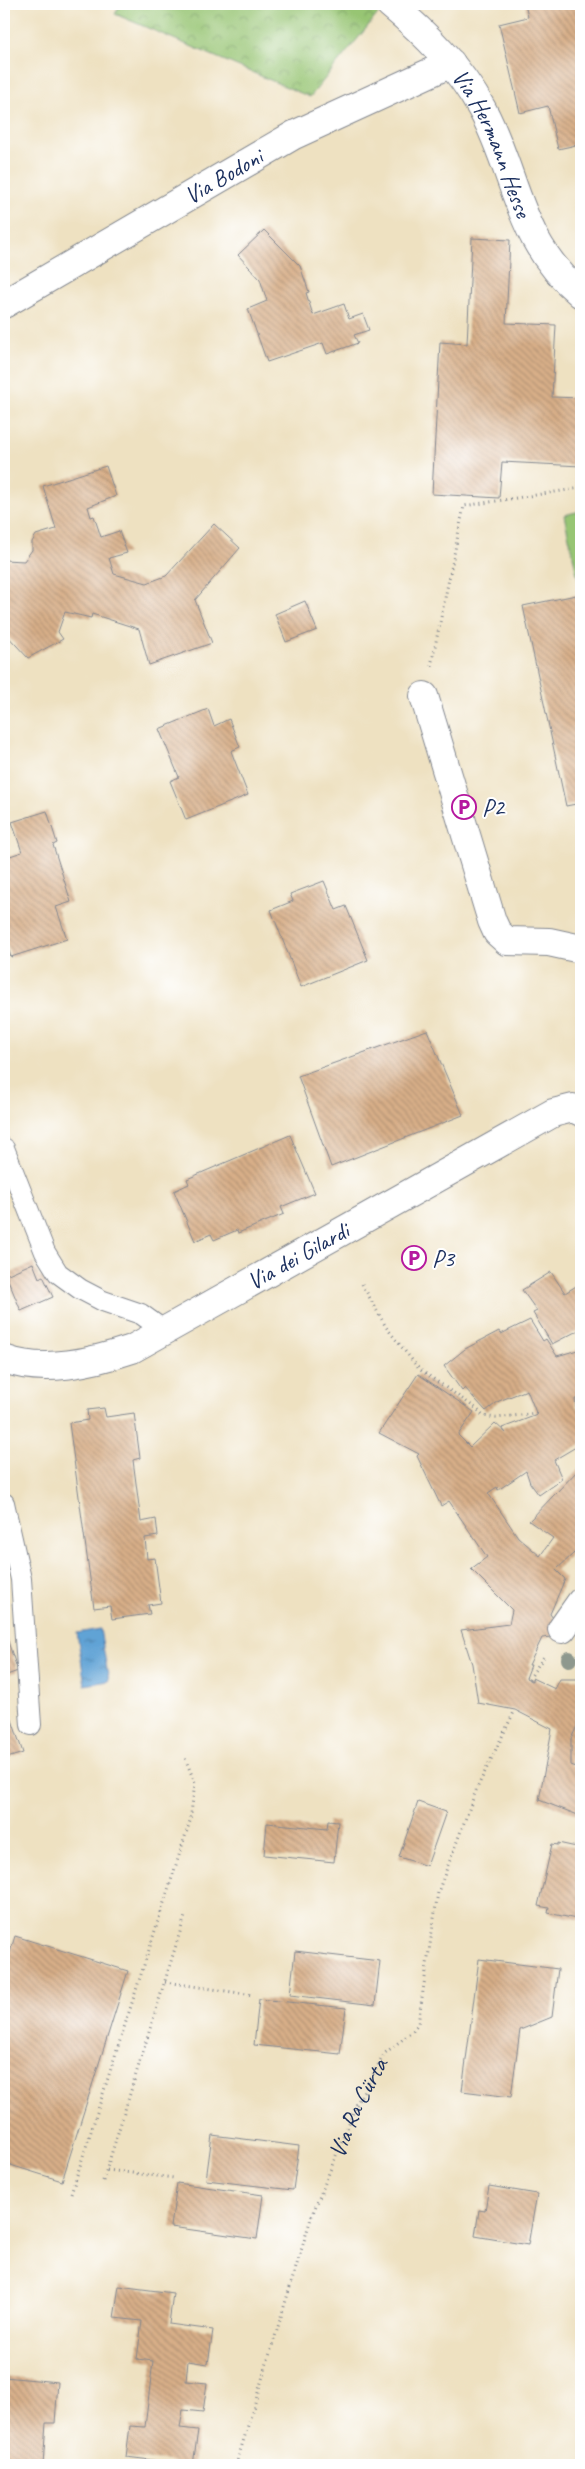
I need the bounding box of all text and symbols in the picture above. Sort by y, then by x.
street label: Via Hermann Hesse [446,63,539,224]
street label: Via Bodoni [179,140,270,211]
place label: P2 [482,792,506,822]
parking icon: P2 [451,794,477,820]
street label: Via dei Gilardi [242,1214,356,1296]
place label: P3 [432,1243,456,1273]
parking icon: P3 [401,1245,427,1271]
street label: Via Ra Cürta [322,2051,395,2162]

